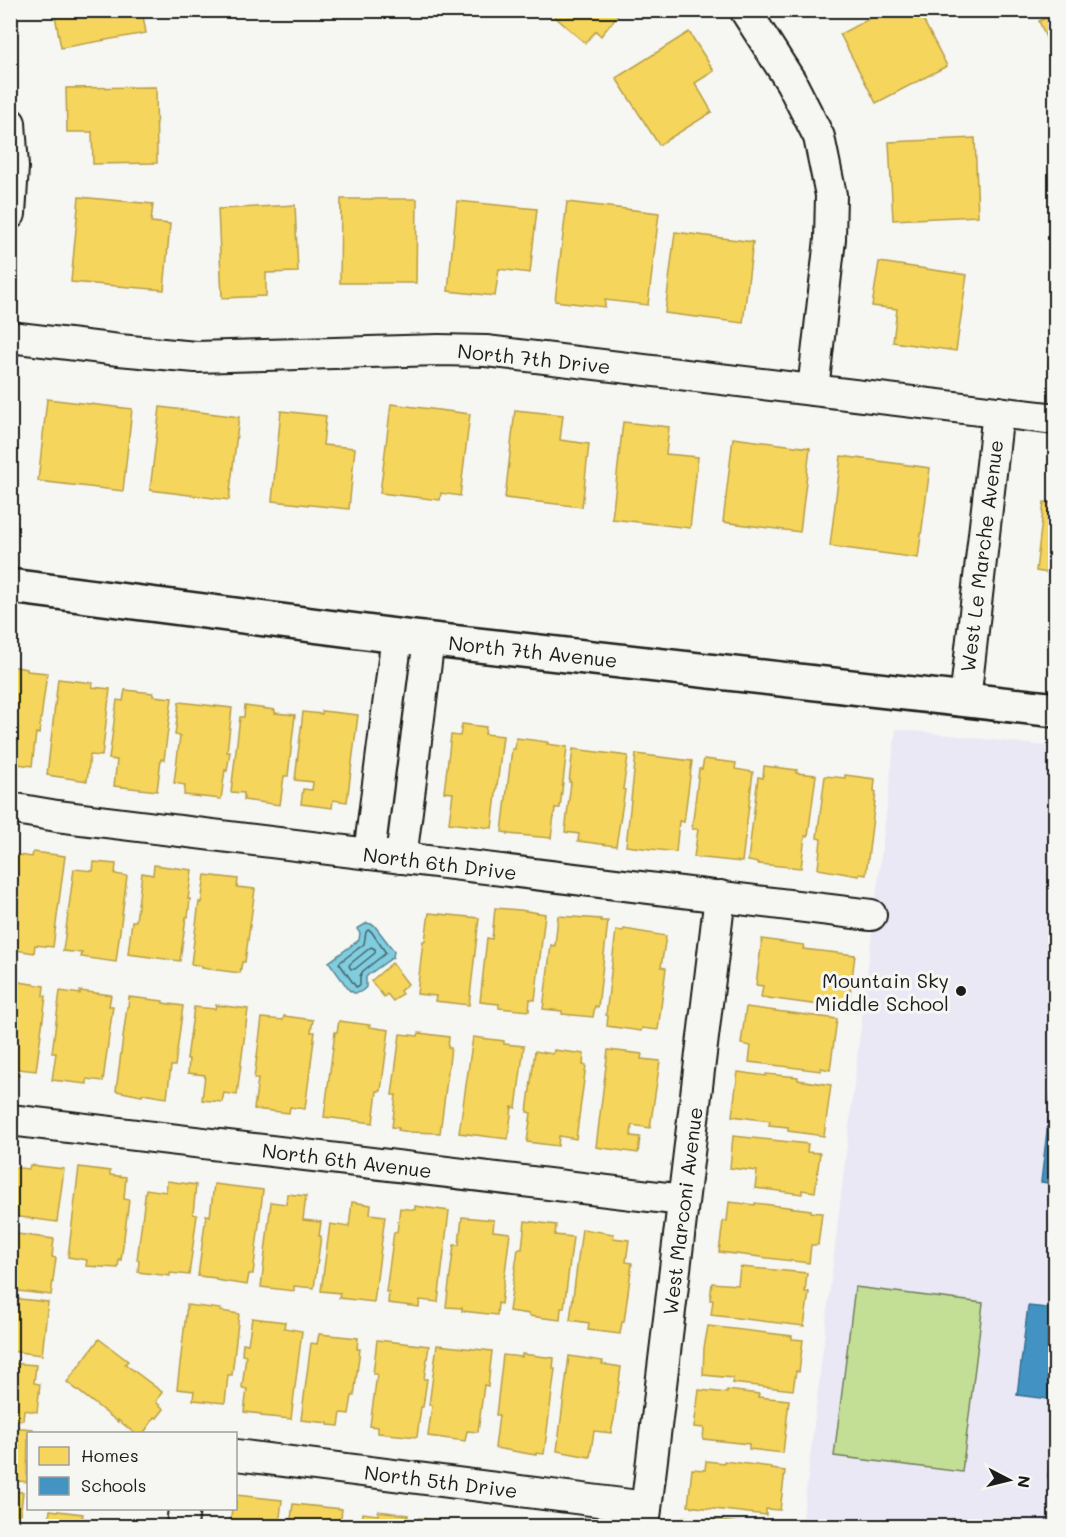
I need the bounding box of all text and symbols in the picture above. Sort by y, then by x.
street label: North 7th Drive [456,337,612,379]
street label: West Le Marche Avenue [954,438,1008,674]
street label: North 7th Avenue [447,629,619,673]
street label: North 6th Drive [362,841,518,885]
place label: Mountain Sky Middle School [815,967,949,1016]
marker: Mountain Sky Middle School [954,984,968,998]
street label: West Marconi Avenue [656,1105,708,1317]
street label: North 6th Avenue [261,1137,433,1183]
legend [27,1432,237,1510]
text: Homes [81,1443,139,1467]
north arrow [979,1450,1039,1510]
street label: North 5th Drive [363,1459,519,1503]
text: Schools [81,1473,146,1497]
text: N [1013,1475,1036,1489]

